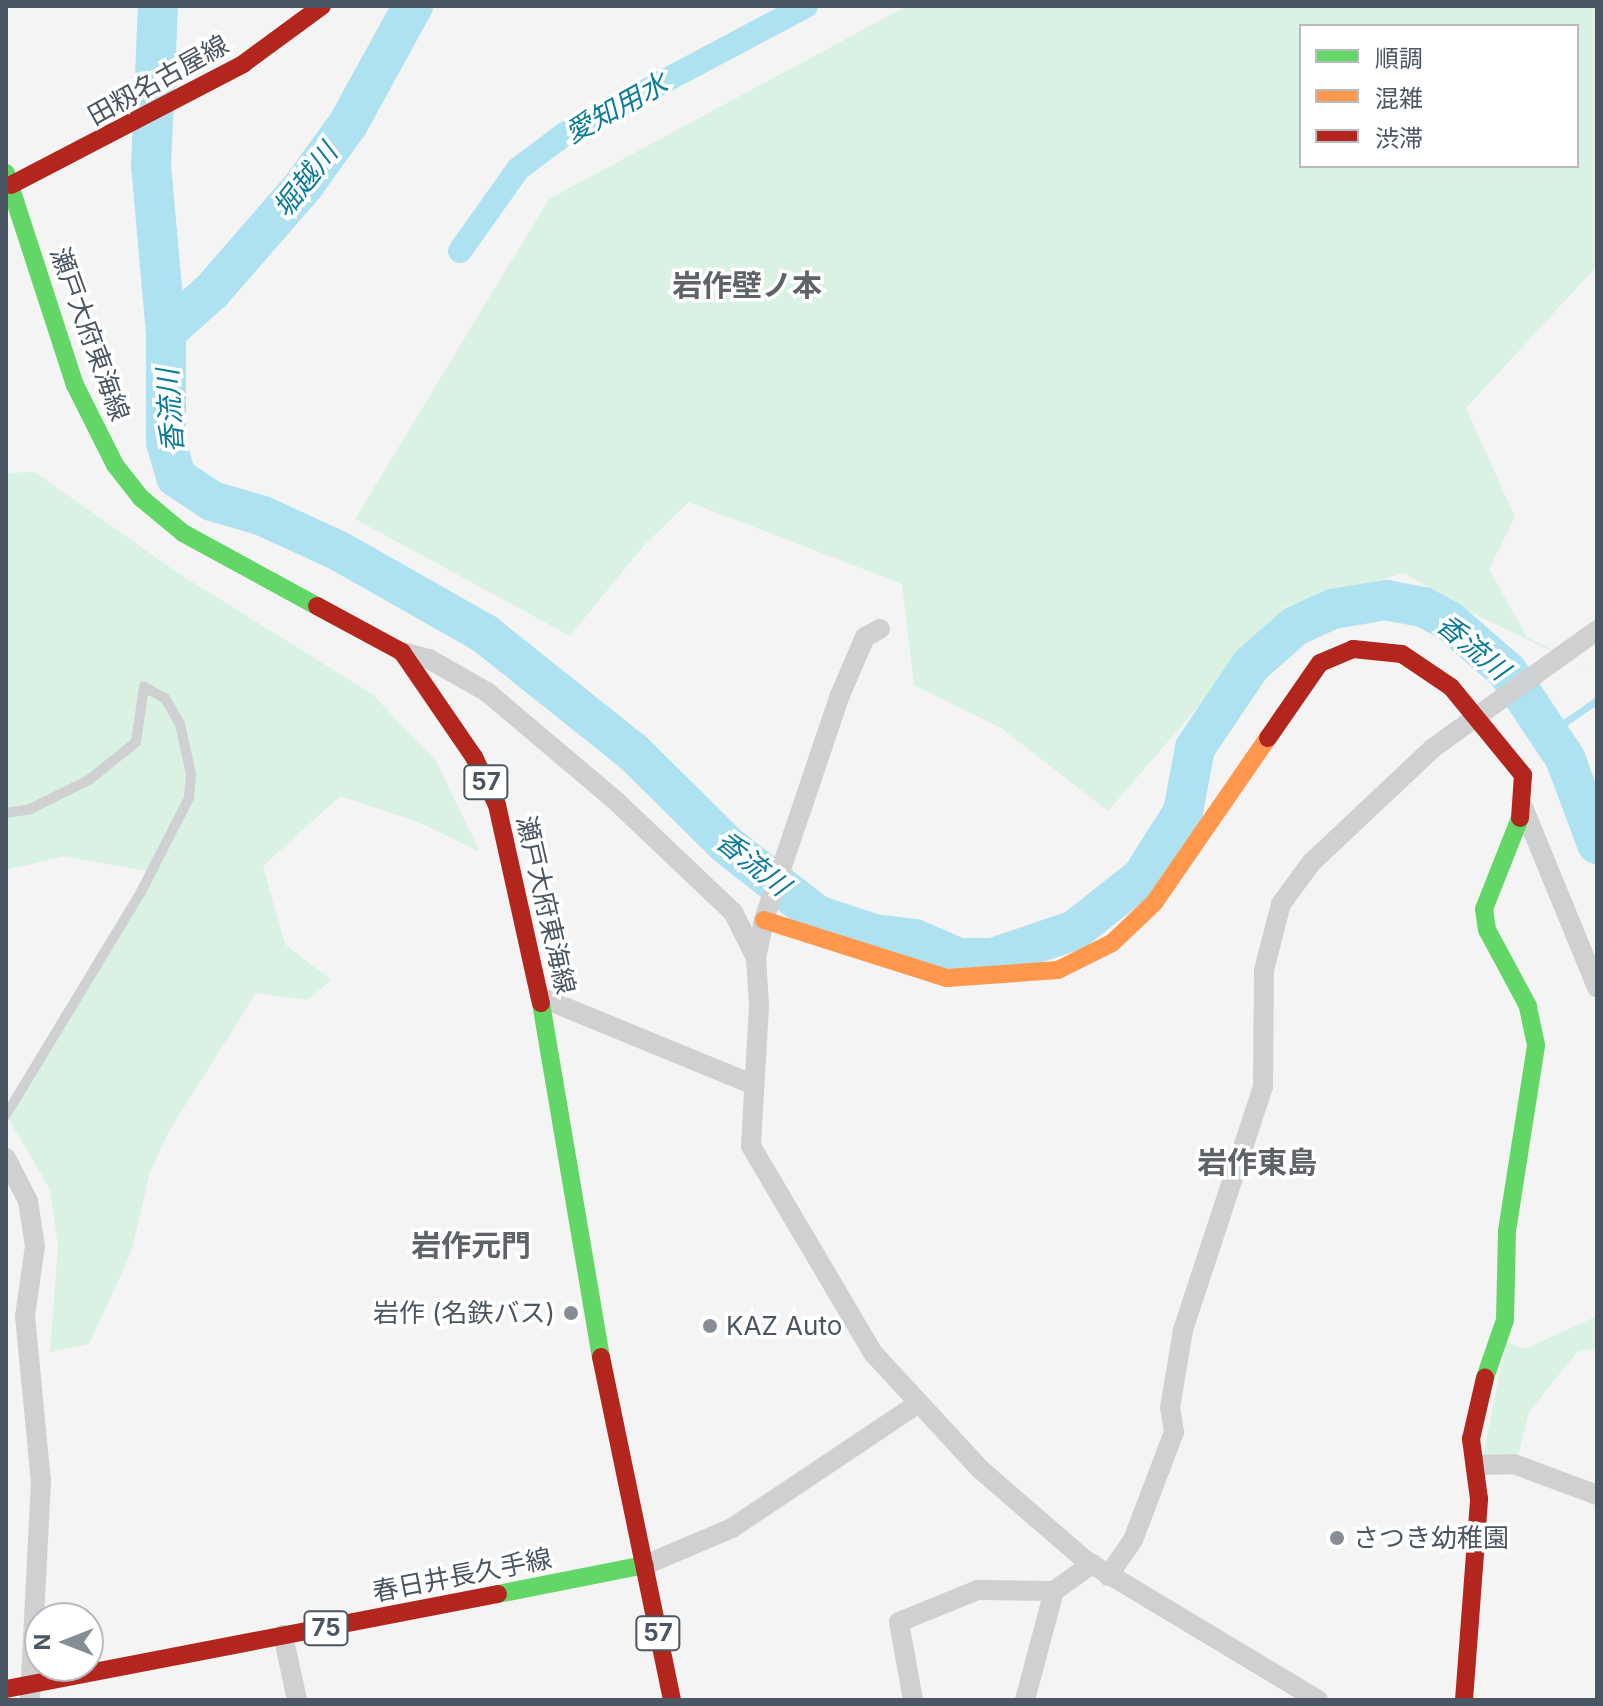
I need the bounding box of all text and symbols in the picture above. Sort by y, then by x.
legend [1299,24,1579,168]
street label: 田籾名古屋線 [82,29,234,131]
text: 順調 [1375,44,1423,73]
water label: 愛知用水 [559,66,673,150]
text: 混雑 [1375,84,1423,113]
text: 渋滞 [1375,124,1423,153]
water label: 堀越川 [266,137,344,223]
street label: 瀬戸大府東海線 [44,243,136,425]
district label: 岩作壁ノ本 [672,267,822,303]
water label: 香流川 [150,368,190,454]
water label: 香流川 [1430,607,1516,687]
road number: 57 [462,762,510,802]
street label: 瀬戸大府東海線 [510,813,582,997]
water label: 香流川 [710,824,796,902]
district label: 岩作東島 [1197,1144,1317,1180]
district label: 岩作元門 [411,1227,531,1263]
place label: 岩作 (名鉄バス) [373,1297,555,1329]
marker: 岩作 (名鉄バス) [562,1304,580,1322]
place label: KAZ Auto [726,1310,842,1342]
marker: KAZ Auto [701,1317,719,1335]
place label: さつき幼稚園 [1353,1522,1509,1554]
marker: さつき幼稚園 [1328,1529,1346,1547]
street label: 春日井長久手線 [370,1542,554,1608]
north arrow [24,1602,104,1682]
road number: 75 [302,1608,350,1648]
road number: 57 [634,1613,682,1653]
text: N [29,1634,55,1650]

